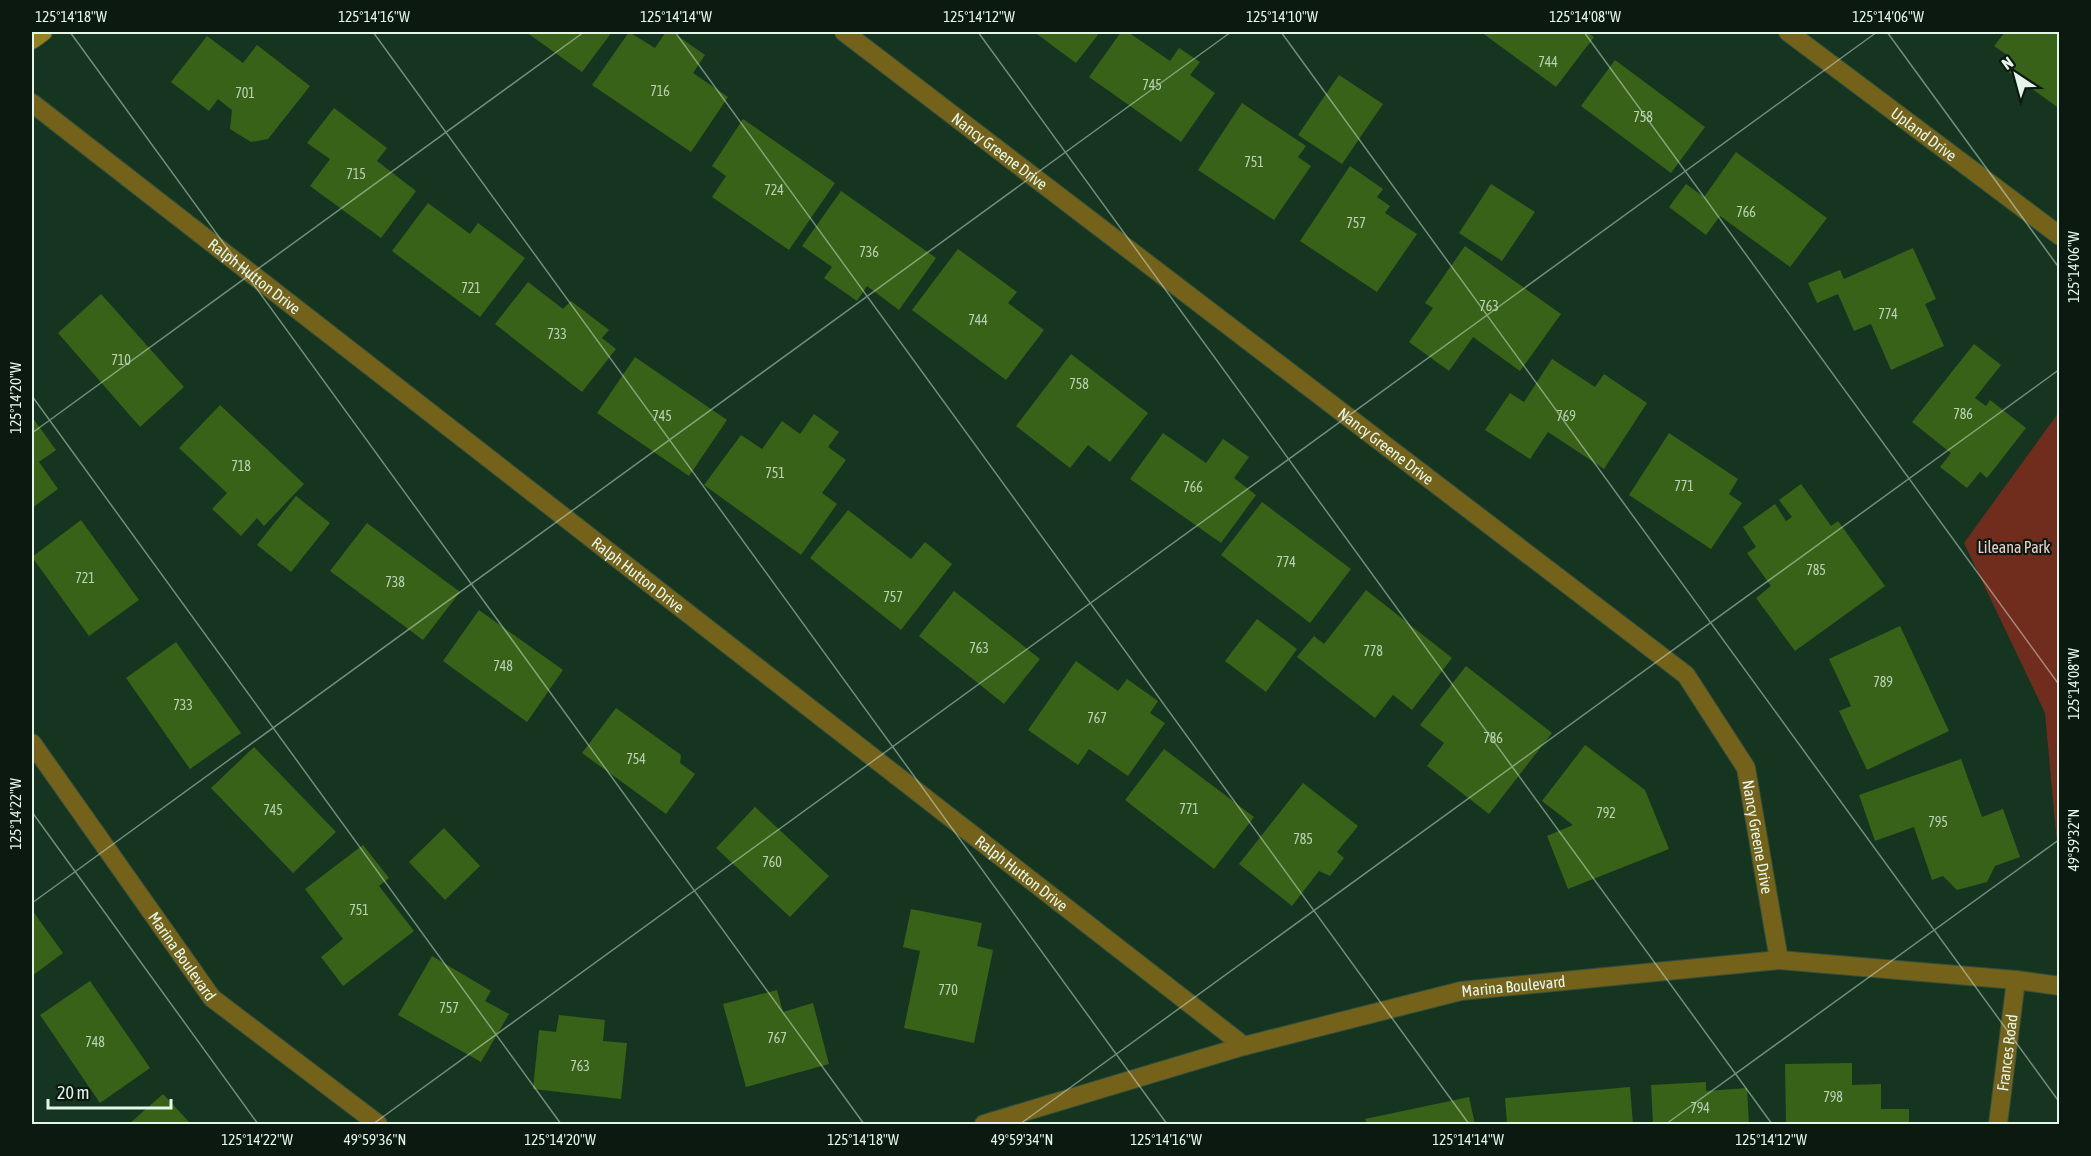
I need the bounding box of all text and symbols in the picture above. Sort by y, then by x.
text: 125°14'18"W [35,8,107,25]
text: 125°14'16"W [338,8,410,25]
text: 125°14'14"W [640,8,712,25]
text: 125°14'12"W [943,8,1015,25]
text: 125°14'10"W [1246,8,1318,25]
text: 125°14'08"W [1549,8,1621,25]
text: 125°14'06"W [1852,8,1924,25]
north arrow [1986,45,2046,105]
text: N [1998,53,2016,73]
house number: 744 [1538,54,1558,70]
house number: 745 [1142,77,1162,93]
house number: 716 [650,83,670,99]
house number: 701 [235,85,255,101]
street label: Upland Drive [1888,104,1960,164]
street label: Nancy Greene Drive [948,109,1051,193]
house number: 758 [1633,109,1653,125]
house number: 751 [1244,154,1264,170]
house number: 715 [346,166,366,182]
house number: 724 [764,182,784,198]
house number: 766 [1736,204,1756,220]
house number: 757 [1346,215,1366,231]
text: 125°14'06"W [2065,231,2082,303]
street label: Ralph Hutton Drive [205,235,304,318]
house number: 736 [859,244,879,260]
house number: 721 [461,280,481,296]
house number: 763 [1479,298,1499,314]
house number: 774 [1878,306,1898,322]
house number: 744 [968,312,988,328]
house number: 733 [547,326,567,342]
house number: 710 [111,352,131,368]
text: 125°14'20"W [7,362,24,434]
house number: 758 [1069,376,1089,392]
street label: Nancy Greene Drive [1335,404,1437,488]
house number: 786 [1953,406,1973,422]
house number: 745 [652,408,672,424]
house number: 769 [1556,408,1576,424]
house number: 718 [231,458,251,474]
house number: 751 [765,465,785,481]
house number: 771 [1674,478,1694,494]
house number: 766 [1183,479,1203,495]
street label: Ralph Hutton Drive [588,533,688,616]
park label: Lileana Park [1978,538,2050,556]
house number: 774 [1276,554,1296,570]
house number: 785 [1806,562,1826,578]
house number: 721 [75,570,95,586]
house number: 738 [385,574,405,590]
house number: 757 [883,589,903,605]
house number: 763 [969,640,989,656]
house number: 778 [1363,643,1383,659]
text: 125°14'08"W [2065,648,2082,720]
house number: 748 [493,658,513,674]
house number: 789 [1873,674,1893,690]
house number: 733 [173,697,193,713]
house number: 767 [1087,710,1107,726]
house number: 786 [1483,730,1503,746]
house number: 754 [626,751,646,767]
text: 125°14'22"W [7,778,24,850]
street label: Nancy Greene Drive [1739,778,1776,895]
house number: 771 [1179,801,1199,817]
house number: 745 [263,802,283,818]
house number: 792 [1596,805,1616,821]
text: 49°59'32"N [2065,809,2082,871]
house number: 795 [1928,814,1948,830]
house number: 785 [1293,831,1313,847]
street label: Ralph Hutton Drive [972,832,1071,915]
house number: 760 [762,854,782,870]
house number: 751 [349,902,369,918]
street label: Marina Boulevard [145,908,220,1004]
street label: Marina Boulevard [1461,972,1566,1000]
house number: 770 [938,982,958,998]
house number: 757 [439,1000,459,1016]
street label: Frances Road [1993,1013,2021,1092]
house number: 767 [767,1030,787,1046]
house number: 748 [85,1034,105,1050]
house number: 763 [570,1058,590,1074]
scale bar [48,1072,171,1110]
text: 20 m [57,1082,89,1103]
house number: 798 [1823,1089,1843,1105]
house number: 794 [1690,1100,1710,1116]
text: 125°14'22"W [221,1131,293,1148]
text: 49°59'36"N [344,1131,406,1148]
text: 125°14'20"W [524,1131,596,1148]
text: 125°14'18"W [827,1131,899,1148]
text: 49°59'34"N [991,1131,1053,1148]
text: 125°14'16"W [1130,1131,1202,1148]
text: 125°14'14"W [1432,1131,1504,1148]
text: 125°14'12"W [1735,1131,1807,1148]

